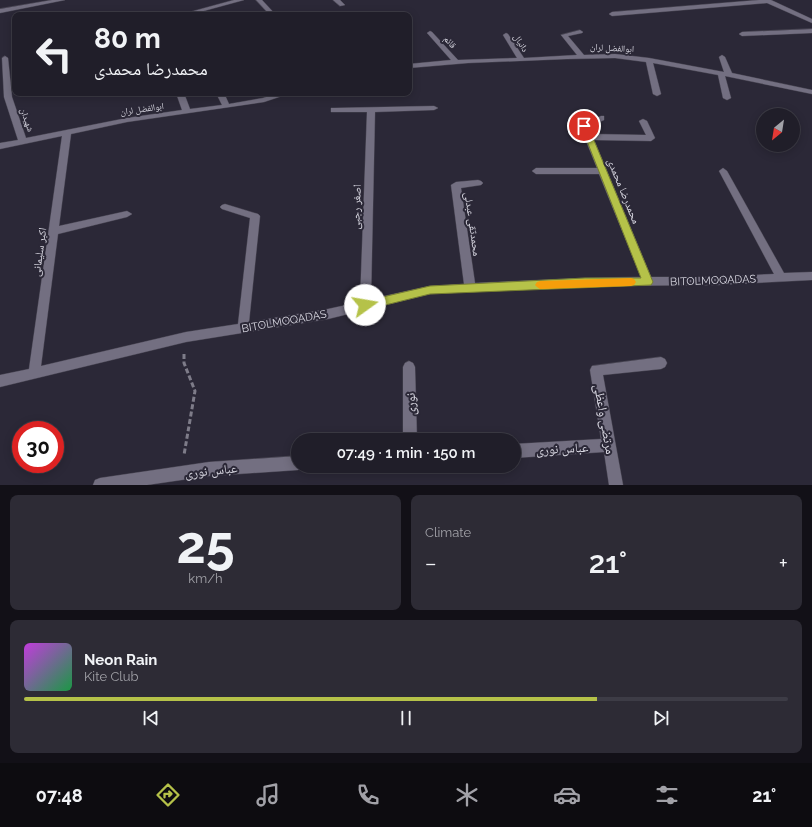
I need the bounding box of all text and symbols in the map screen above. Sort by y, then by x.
text: 80 m [94,22,161,55]
icon: left [28,28,80,80]
street label: دانیال [512,32,530,54]
street label: قائم [441,34,458,51]
street label: ابوالفضل لران [590,42,634,54]
text: محمدرضا محمدی [94,58,208,79]
street label: ابوالفضل لران [120,101,164,117]
street label: شهیدان [18,107,36,133]
north arrow [756,108,800,152]
map controls [756,108,800,152]
pin [567,109,601,143]
icon: arrive [573,115,595,137]
street label: محمدرضا محمدی [604,157,643,226]
street label: اصغر رجبی [349,184,364,230]
street label: محمدتقی عبدلی [462,191,483,257]
street label: اکبر سلیمانی [30,227,49,277]
street label: BITOLMOQADAS [670,272,757,288]
position arrow [344,284,386,326]
street label: BITOLMOQADAS [241,308,328,335]
street label: مرتضی واعظی [590,383,618,456]
street label: نوری [403,392,419,415]
speed limit sign: 30 [12,421,64,473]
street label: عباس نوری [535,440,589,458]
text: 07:49 · 1 min · 150 m [337,444,475,462]
street label: عباس نوری [184,460,239,482]
text: 25 [176,514,235,575]
text: Climate [425,525,471,540]
text: 21° [589,545,627,580]
text: − [425,550,437,576]
text: + [779,550,788,576]
text: km/h [188,571,223,586]
text: Neon Rain [84,651,157,669]
text: Kite Club [84,669,139,684]
icon: previous [140,707,162,729]
icon: pause [395,707,417,729]
icon: next [650,707,672,729]
icon: directions [154,781,182,809]
icon: music [254,781,282,809]
icon: phone [354,781,382,809]
icon: climate [453,781,481,809]
icon: car [553,781,581,809]
icon: filters [653,781,681,809]
text: 07:48 [36,785,83,806]
text: 21° [752,785,776,806]

